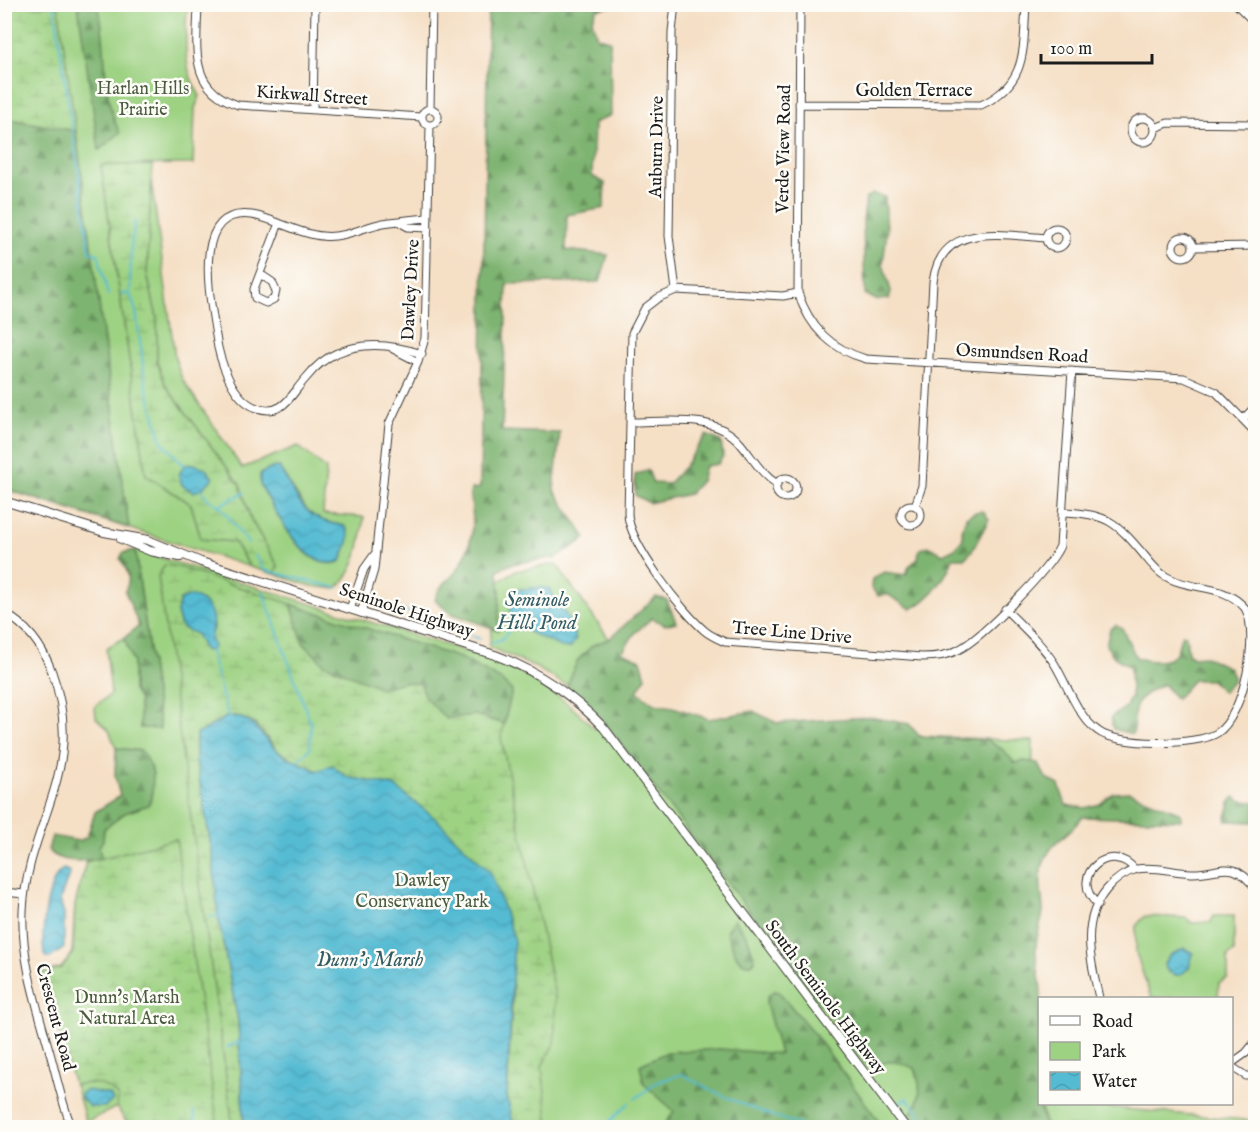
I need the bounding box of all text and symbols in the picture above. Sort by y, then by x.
scale bar [1041,27,1152,65]
text: 100 m [1050,38,1092,61]
park label: Harlan Hills Prairie [97,78,189,122]
street label: Golden Terrace [856,80,972,103]
street label: Kirkwall Street [255,81,369,112]
street label: Verde View Road [772,84,797,215]
street label: Auburn Drive [645,96,670,199]
street label: Dawley Drive [397,239,426,341]
street label: Osmundsen Road [955,340,1089,369]
street label: Seminole Highway [336,579,477,644]
water label: Seminole Hills Pond [496,588,578,636]
street label: Tree Line Drive [731,617,853,650]
park label: Dawley Conservancy Park [355,870,489,914]
street label: South Seminole Highway [759,916,891,1080]
water label: Dunn's Marsh [317,948,424,973]
street label: Crescent Road [29,961,80,1074]
park label: Dunn's Marsh Natural Area [74,987,180,1031]
legend [1038,997,1233,1105]
text: Road [1092,1011,1133,1034]
text: Park [1092,1041,1127,1064]
text: Water [1092,1071,1137,1094]

